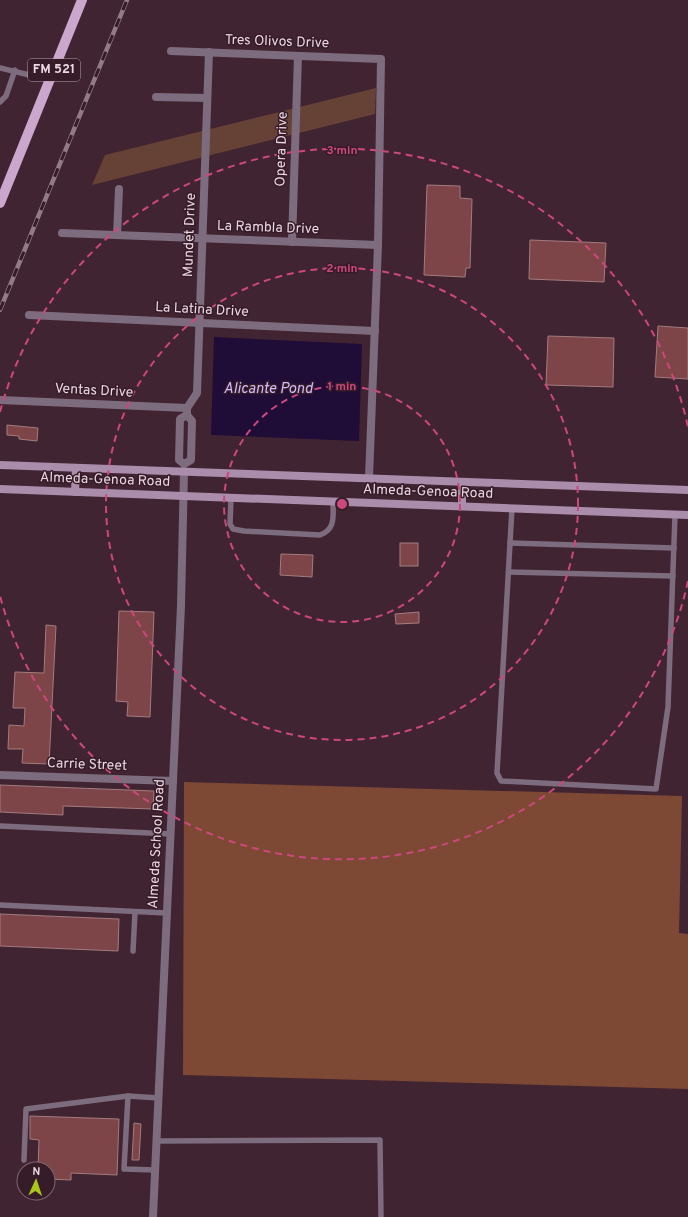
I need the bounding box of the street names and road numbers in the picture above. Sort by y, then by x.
street label: Tres Olivos Drive [224,32,330,52]
road number: FM 521 [28,59,80,81]
street label: Opera Drive [272,111,292,187]
street label: Mundet Drive [180,193,200,277]
street label: La Rambla Drive [217,218,319,238]
street label: La Latina Drive [155,299,249,321]
street label: Ventas Drive [54,380,134,402]
street label: Almeda-Genoa Road [40,469,170,491]
street label: Almeda-Genoa Road [363,481,493,503]
street label: Carrie Street [47,755,127,775]
street label: Almeda School Road [145,779,169,909]

